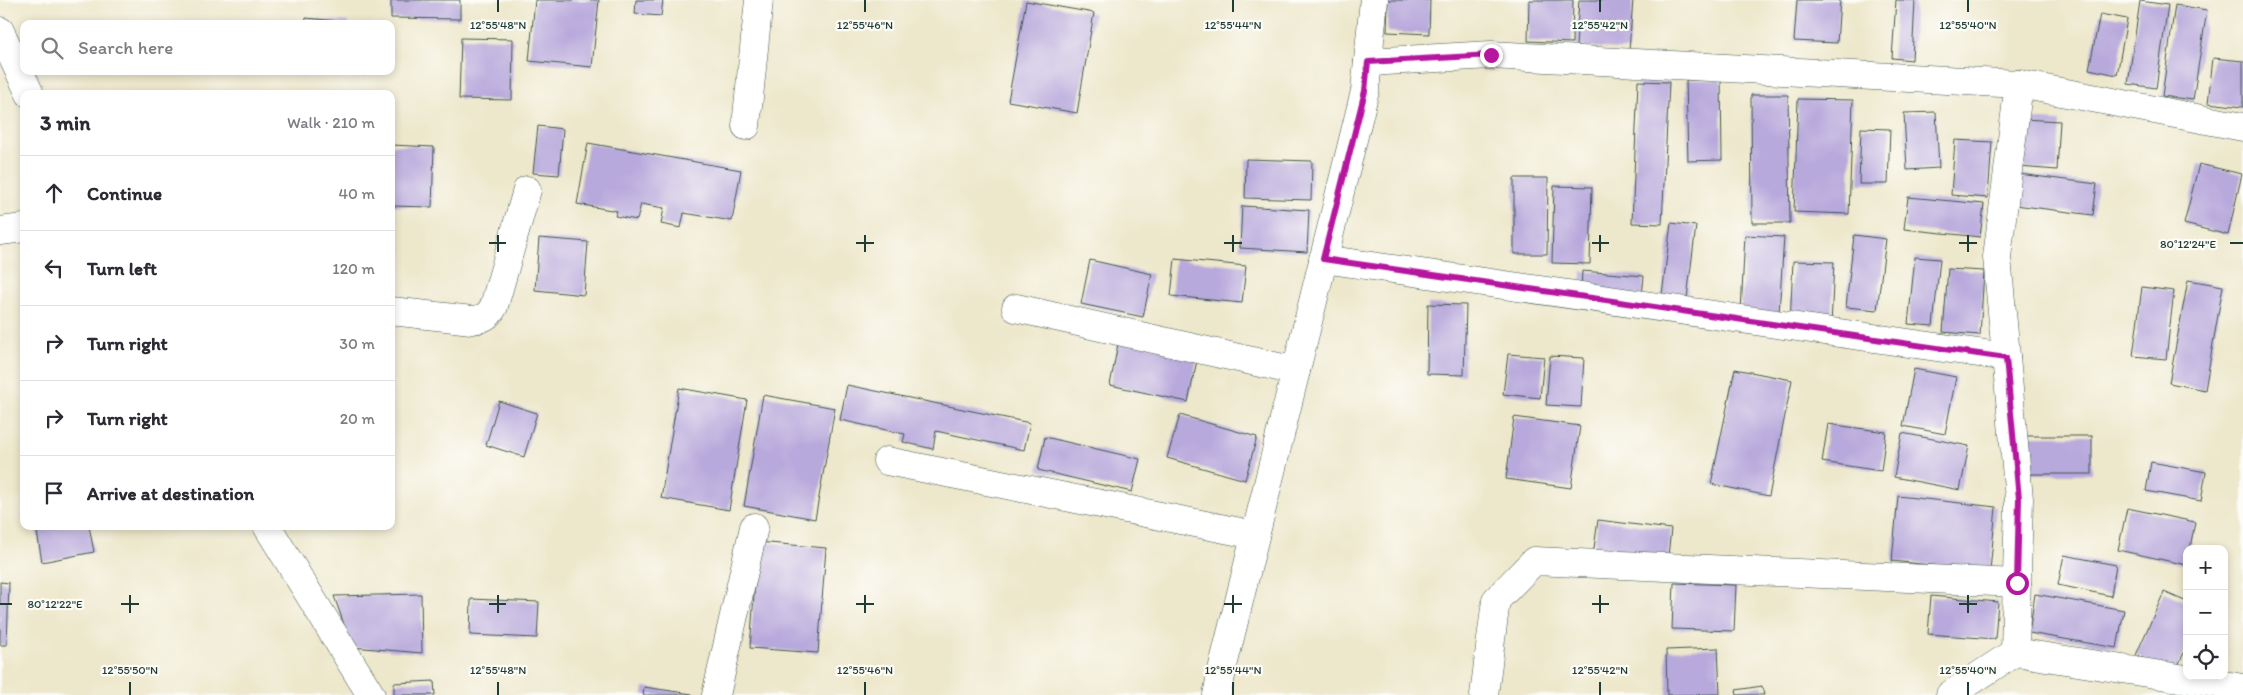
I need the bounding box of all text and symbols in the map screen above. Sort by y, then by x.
text: 12°55'48"N [470,18,526,32]
text: 12°55'46"N [837,18,893,32]
text: 12°55'44"N [1204,18,1262,32]
text: 12°55'42"N [1572,18,1628,32]
text: 12°55'40"N [1939,18,1997,32]
search box [20,20,395,75]
icon: search [38,34,66,62]
text: Search here [78,36,173,59]
route end [1480,44,1503,67]
text: 3 min [40,110,90,135]
text: Walk · 210 m [287,113,375,132]
icon: ahead [40,179,68,207]
text: Continue [87,182,162,205]
text: 40 m [338,184,375,203]
text: 80°12'24"E [2160,237,2216,251]
icon: left [40,254,68,282]
text: Turn left [87,257,157,280]
text: 120 m [332,259,375,278]
icon: right [40,329,68,357]
text: Turn right [87,332,168,355]
text: 30 m [339,334,375,353]
icon: right [40,404,68,432]
text: Turn right [87,407,168,430]
text: 20 m [340,409,375,428]
icon: arrive [40,479,68,507]
text: Arrive at destination [87,482,254,505]
map controls [2183,545,2228,680]
button: + [2183,545,2228,590]
route start [2006,572,2029,595]
button: − [2183,590,2228,635]
text: 80°12'22"E [27,597,83,611]
button: locate [2183,635,2228,680]
text: 12°55'50"N [102,663,158,677]
text: 12°55'48"N [470,663,526,677]
text: 12°55'46"N [837,663,893,677]
text: 12°55'44"N [1204,663,1262,677]
text: 12°55'42"N [1572,663,1628,677]
text: 12°55'40"N [1939,663,1997,677]

